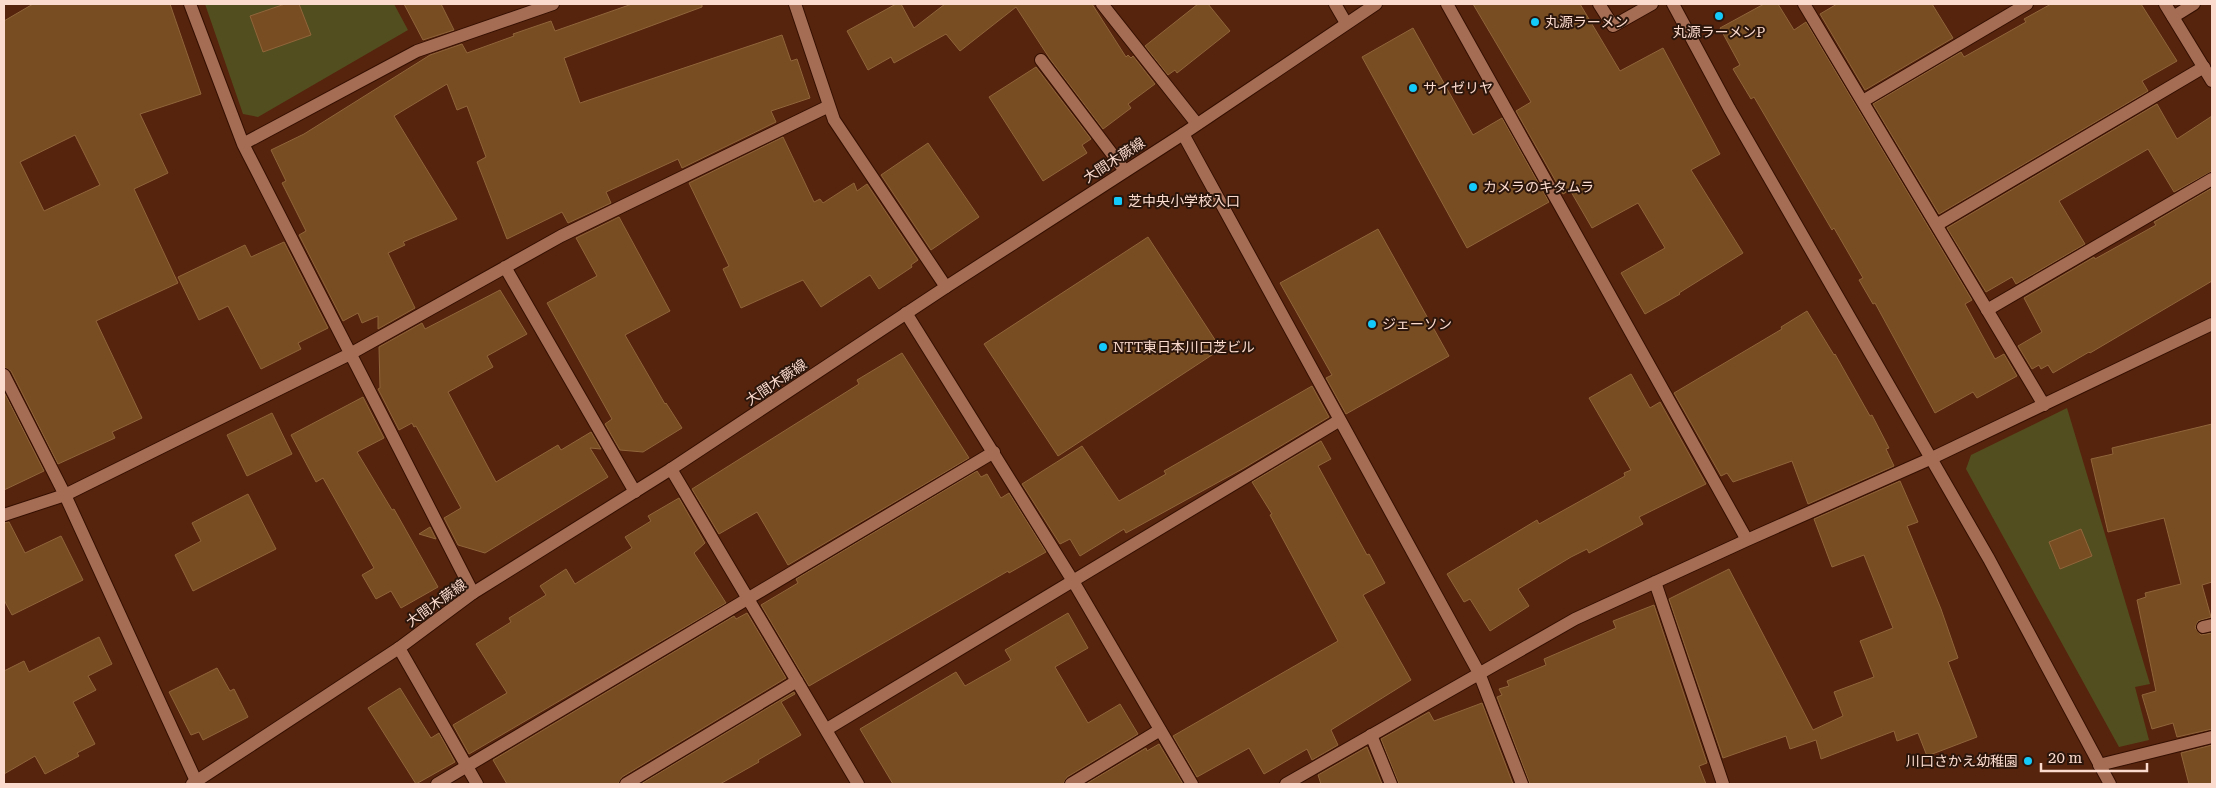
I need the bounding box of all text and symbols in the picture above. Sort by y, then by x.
marker: 丸源ラーメンP [1713,10,1725,22]
place label: 丸源ラーメン [1545,14,1628,30]
marker: 丸源ラーメン [1529,16,1541,28]
place label: 丸源ラーメンP [1673,24,1765,40]
place label: サイゼリヤ [1423,80,1493,96]
marker: サイゼリヤ [1407,82,1419,94]
street label: 大間木蕨線 [1080,134,1148,186]
place label: カメラのキタムラ [1483,179,1594,195]
marker: カメラのキタムラ [1467,181,1479,193]
place label: 芝中央小学校入口 [1128,193,1240,209]
marker: 芝中央小学校入口 [1112,195,1124,207]
place label: ジェーソン [1382,316,1452,332]
marker: ジェーソン [1366,318,1378,330]
place label: NTT東日本川口芝ビル [1113,339,1255,355]
marker: NTT東日本川口芝ビル [1097,341,1109,353]
street label: 大間木蕨線 [743,356,809,408]
street label: 大間木蕨線 [403,576,469,630]
scale bar [2041,740,2147,772]
text: 20 m [2048,749,2083,767]
place label: 川口さかえ幼稚園 [1906,753,2018,769]
marker: 川口さかえ幼稚園 [2022,755,2034,767]

